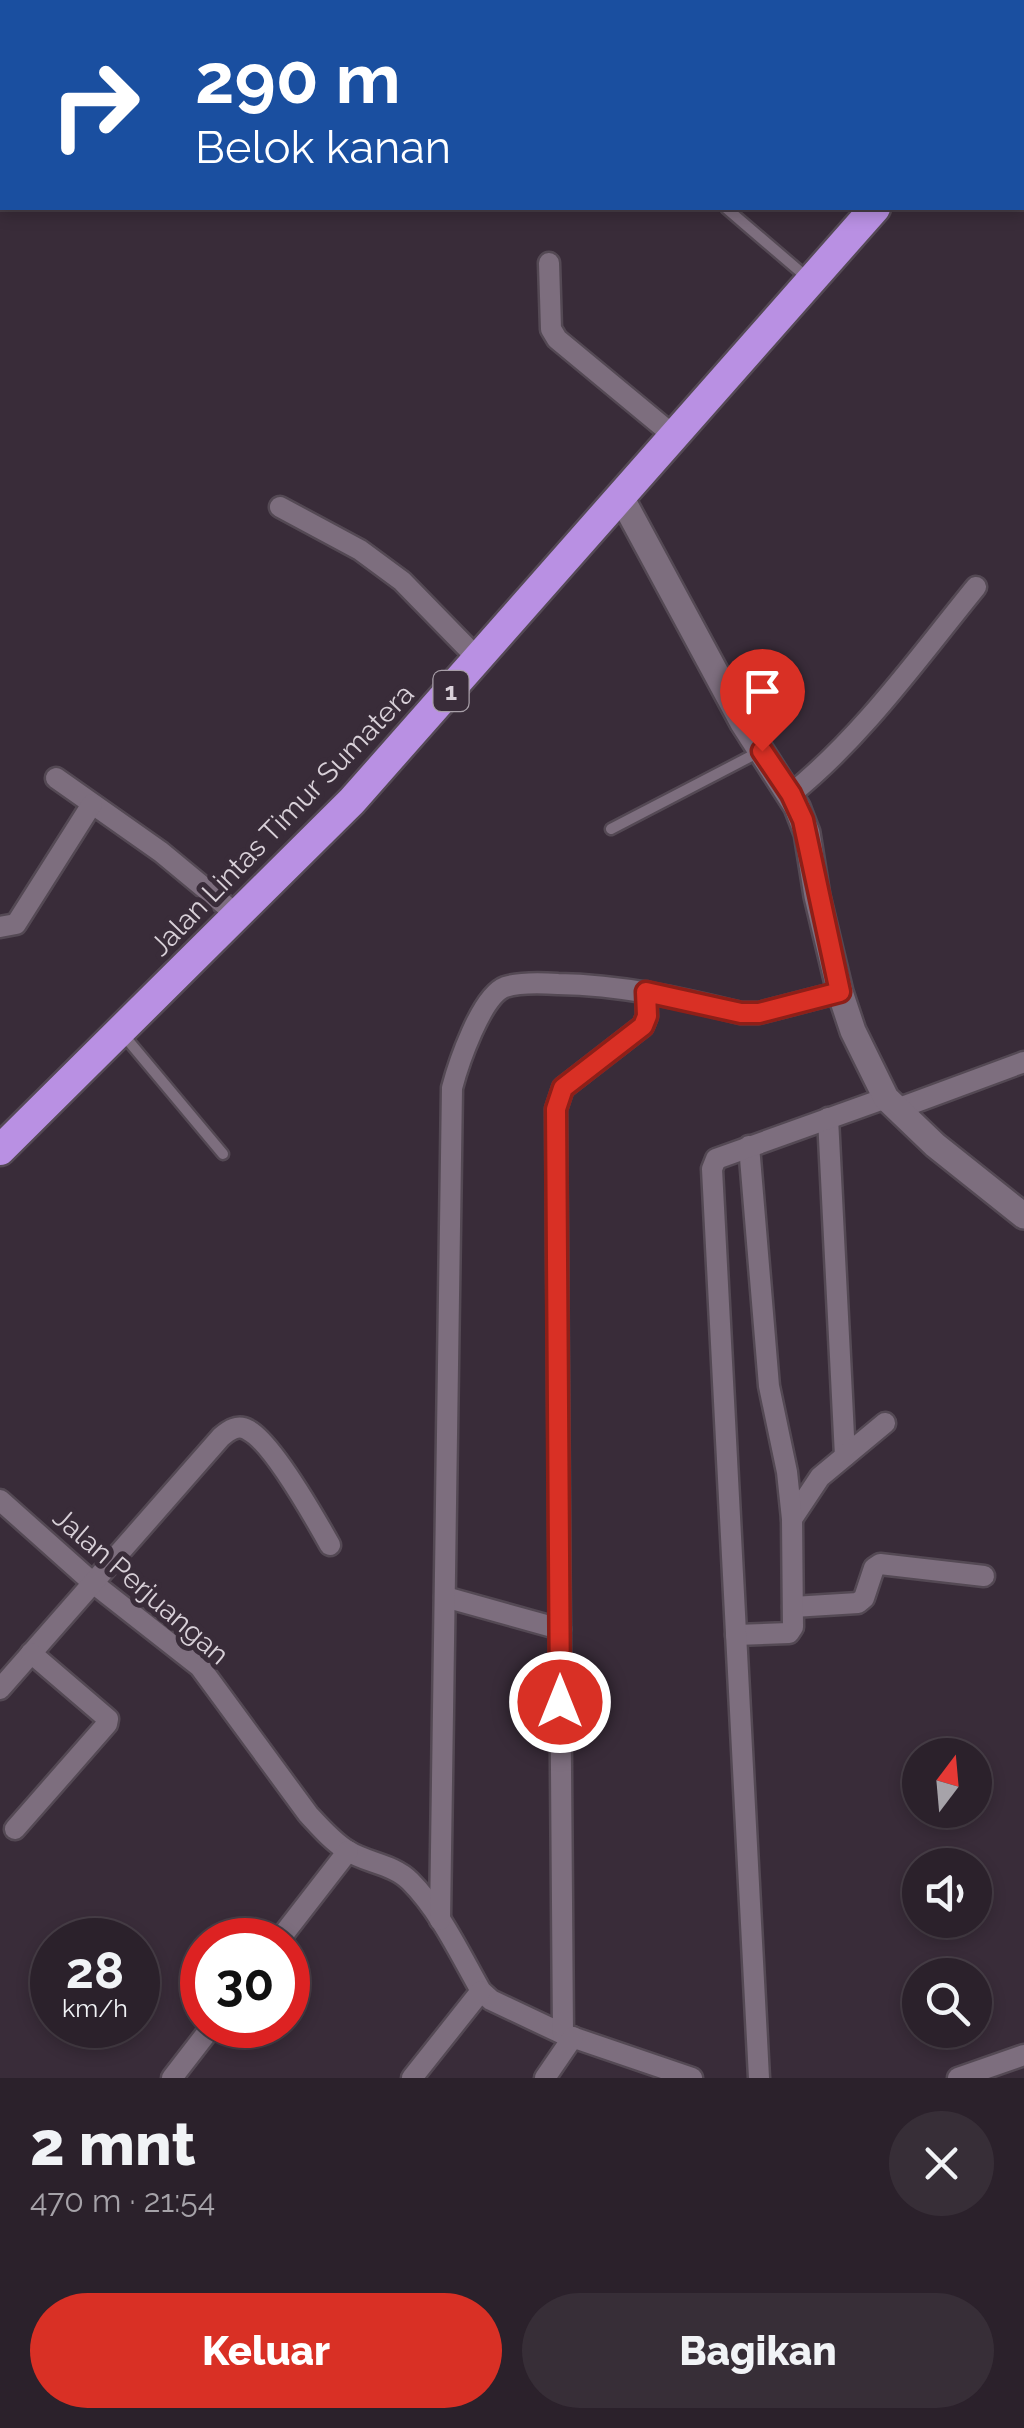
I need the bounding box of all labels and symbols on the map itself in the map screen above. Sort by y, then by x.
pin [720,649,805,752]
road number: 1 [434,671,468,711]
street label: Jalan Lintas Timur Sumatera [143,677,421,963]
street label: Jalan Perjuangan [47,1501,235,1671]
position arrow [508,1650,612,1754]
north arrow [902,1738,992,1828]
speed limit sign: 30 [180,1918,310,2048]

